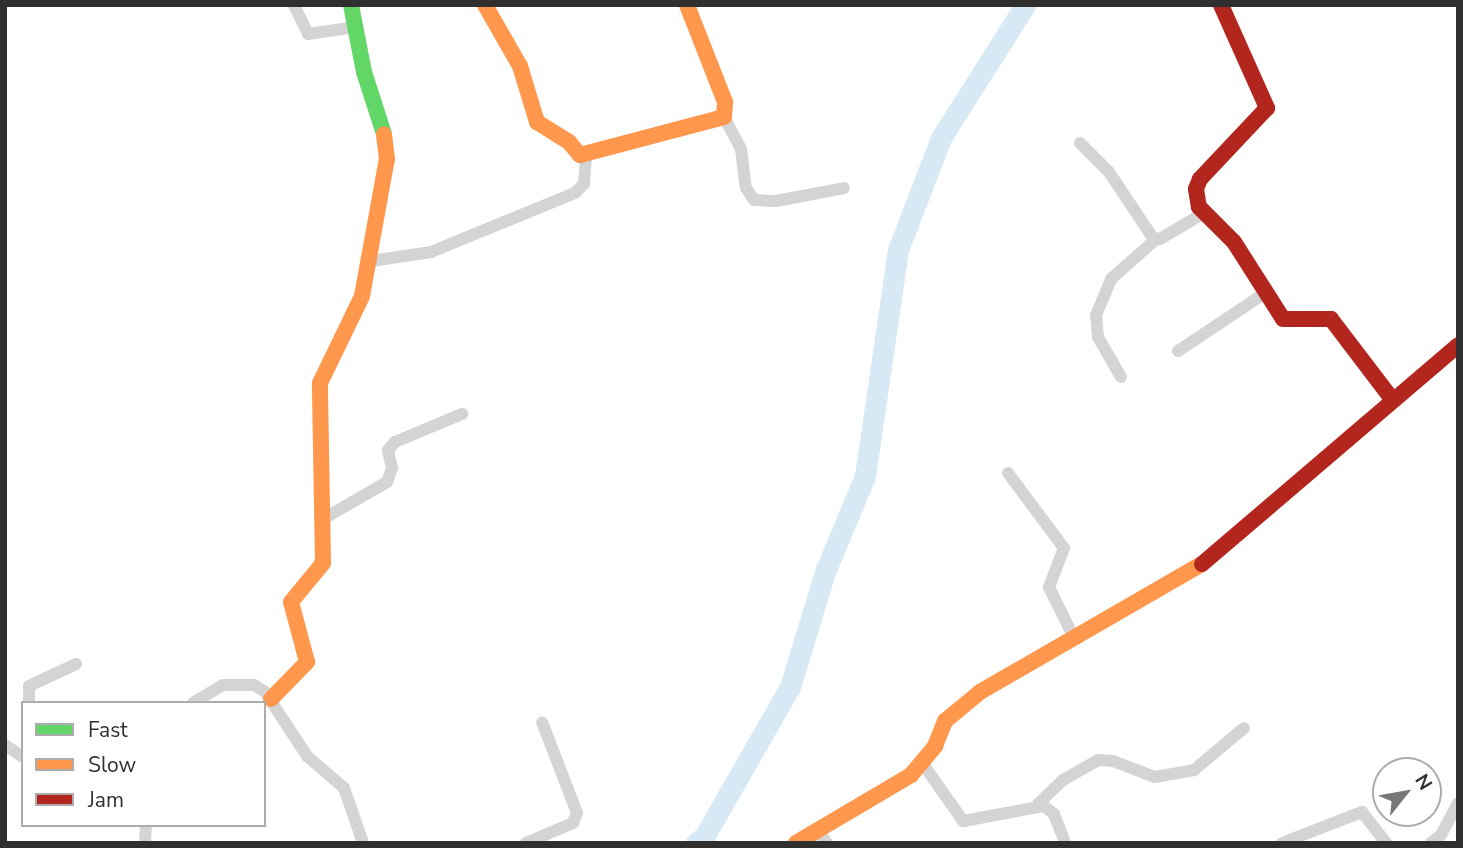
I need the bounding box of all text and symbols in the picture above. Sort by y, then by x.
legend [21,701,266,827]
text: Fast [88,716,128,744]
text: Slow [88,751,136,779]
north arrow [1372,757,1442,827]
text: N [1408,769,1438,795]
text: Jam [88,786,124,814]

